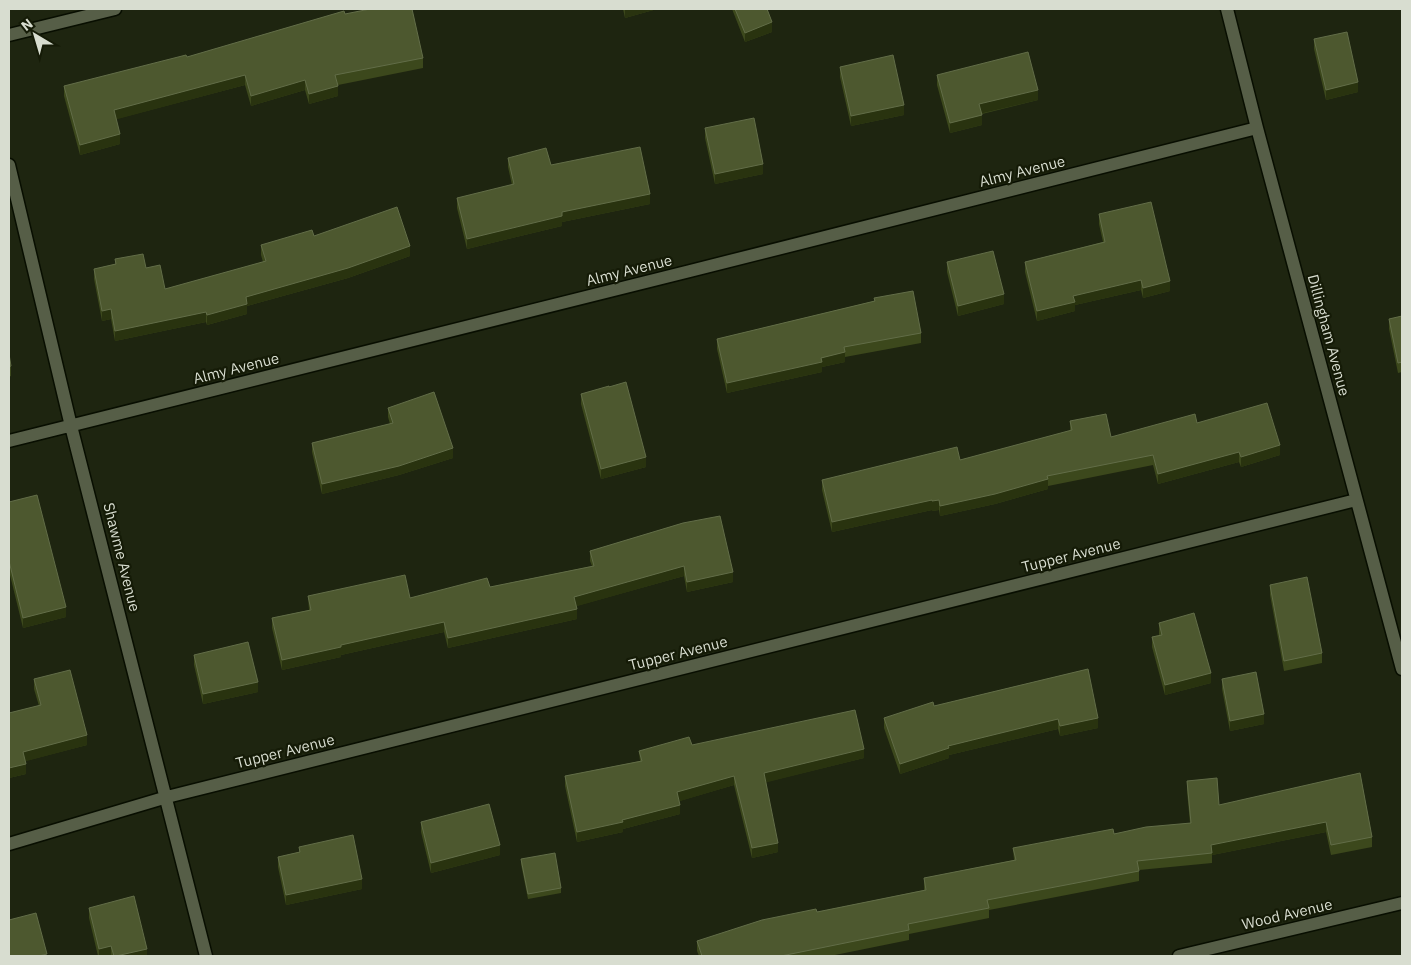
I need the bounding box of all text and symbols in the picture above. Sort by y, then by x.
north arrow [10,10,60,60]
text: N [17,15,37,35]
street label: Almy Avenue [977,151,1067,191]
street label: Almy Avenue [584,250,674,290]
street label: Dillingham Avenue [1304,272,1354,398]
street label: Almy Avenue [191,348,281,388]
street label: Shawme Avenue [99,501,145,613]
street label: Tupper Avenue [1020,534,1122,576]
street label: Tupper Avenue [627,632,729,674]
street label: Tupper Avenue [234,730,336,772]
street label: Wood Avenue [1240,894,1334,934]

